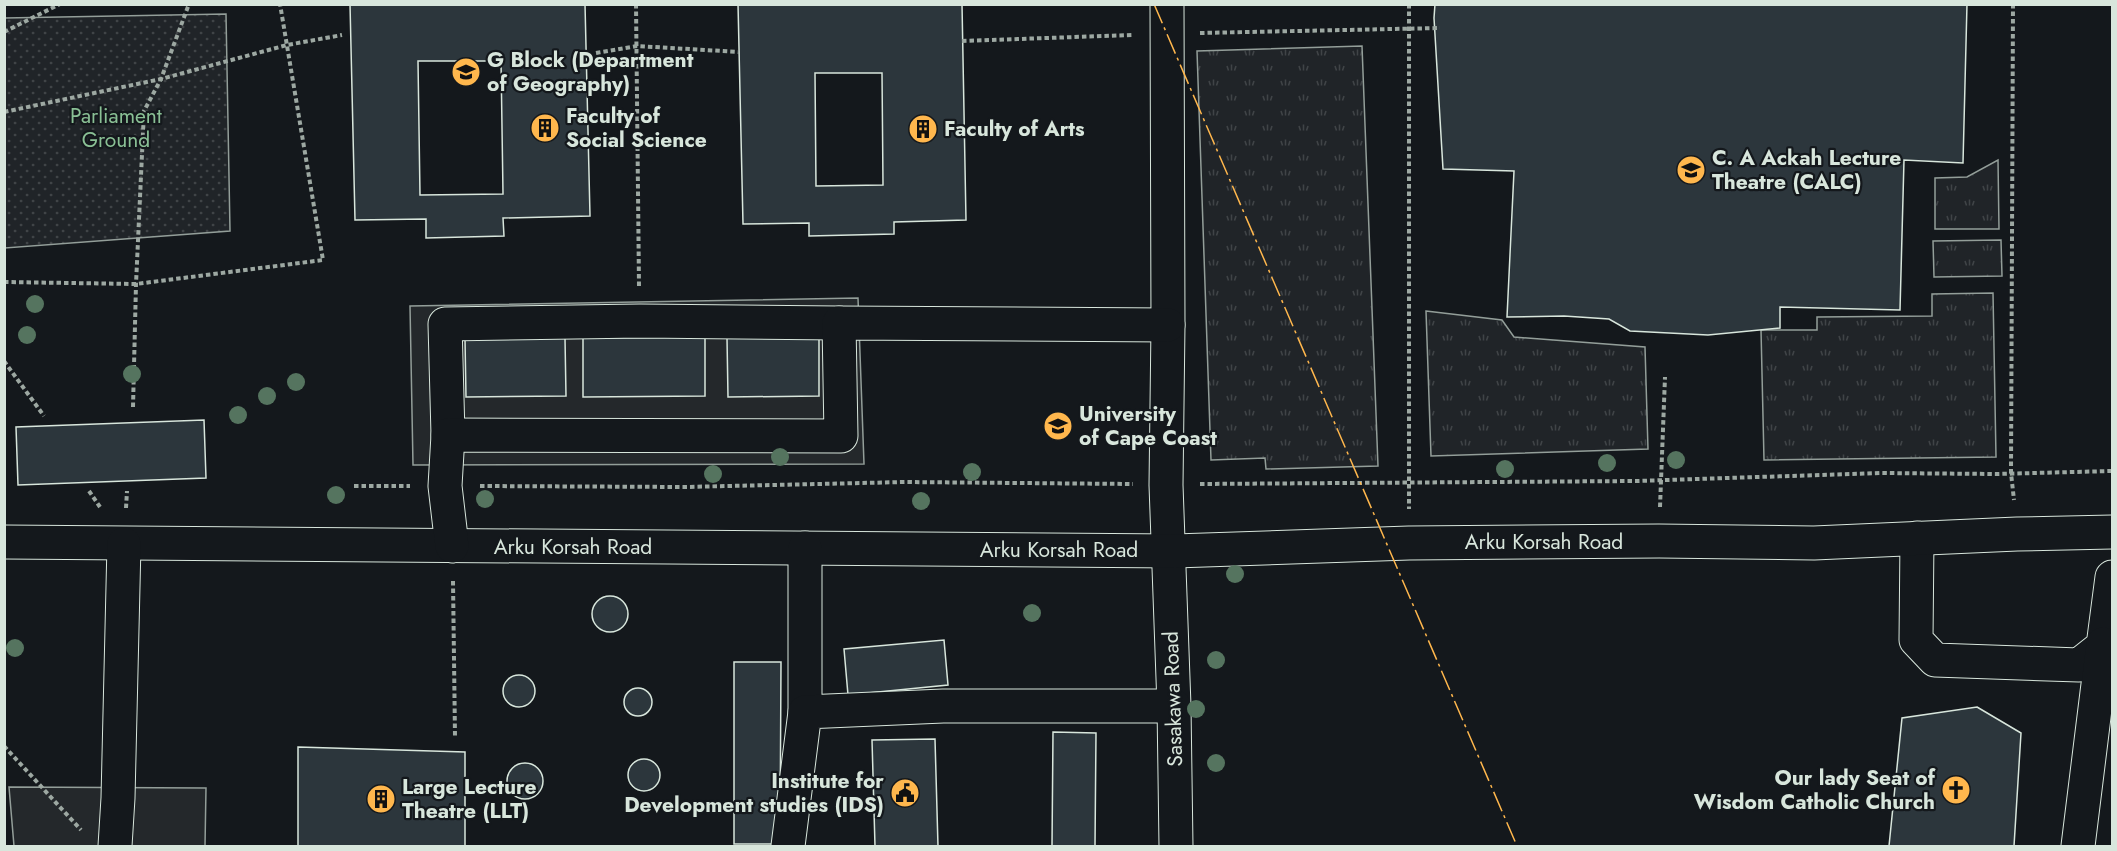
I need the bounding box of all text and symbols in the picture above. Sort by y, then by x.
place label: G Block (Department of Geography) [487,45,694,99]
school or university icon: G Block (Department of Geography) [450,56,482,88]
park label: Parliament Ground [70,101,162,155]
place label: Faculty of Social Science [566,101,707,155]
building icon: Faculty of Social Science [529,112,561,144]
building icon: Faculty of Arts [907,113,939,145]
place label: Faculty of Arts [944,114,1085,144]
place label: C. A Ackah Lecture Theatre (CALC) [1712,143,1901,197]
school or university icon: C. A Ackah Lecture Theatre (CALC) [1675,154,1707,186]
place label: University of Cape Coast [1079,399,1217,453]
school or university icon: University of Cape Coast [1042,410,1074,442]
street label: Arku Korsah Road [1465,527,1623,557]
street label: Arku Korsah Road [494,532,652,562]
street label: Arku Korsah Road [980,535,1138,565]
street label: Sasakawa Road [1156,631,1190,767]
place label: Our lady Seat of Wisdom Catholic Church [1694,763,1936,817]
place label: Institute for Development studies (IDS) [624,766,884,820]
place label: Large Lecture Theatre (LLT) [402,772,536,826]
church icon: Our lady Seat of Wisdom Catholic Church [1940,774,1972,806]
public building icon: Institute for Development studies (IDS) [889,777,921,809]
building icon: Large Lecture Theatre (LLT) [365,783,397,815]

